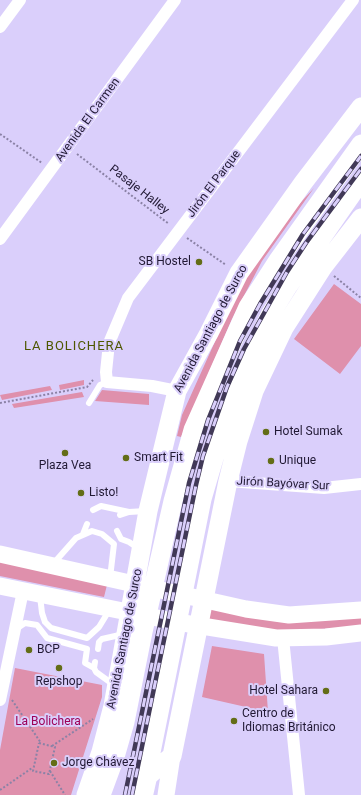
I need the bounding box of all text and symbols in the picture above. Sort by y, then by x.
street label: Avenida El Carmen [53,75,123,165]
street label: Jirón El Parque [184,148,244,220]
street label: Pasaje Halley [106,162,172,218]
place label: SB Hostel [139,255,191,269]
marker: SB Hostel [194,257,204,267]
street label: Avenida Santiago de Surco [171,263,251,395]
district label: LA BOLICHERA [24,339,124,355]
place label: Hotel Sumak [274,425,342,439]
marker: Hotel Sumak [261,427,271,437]
marker: Plaza Vea [60,448,70,458]
place label: Smart Fit [134,451,183,465]
marker: Smart Fit [121,453,131,463]
place label: Unique [279,454,316,468]
marker: Unique [266,456,276,466]
place label: Plaza Vea [39,459,91,473]
street label: Jirón Bayóvar Sur [236,474,330,494]
place label: Listo! [89,486,118,500]
marker: Listo! [76,488,86,498]
street label: Avenida Santiago de Surco [104,568,146,710]
place label: BCP [37,643,60,657]
marker: BCP [24,645,34,655]
marker: Repshop [54,663,64,673]
place label: Repshop [36,675,82,689]
place label: Hotel Sahara [249,684,318,698]
marker: Hotel Sahara [321,686,331,696]
place label: Centro de Idiomas Británico [242,707,336,735]
park label: La Bolichera [15,715,81,729]
marker: Centro de Idiomas Británico [229,716,239,726]
place label: Jorge Chávez [62,756,134,770]
marker: Jorge Chávez [49,758,59,768]

